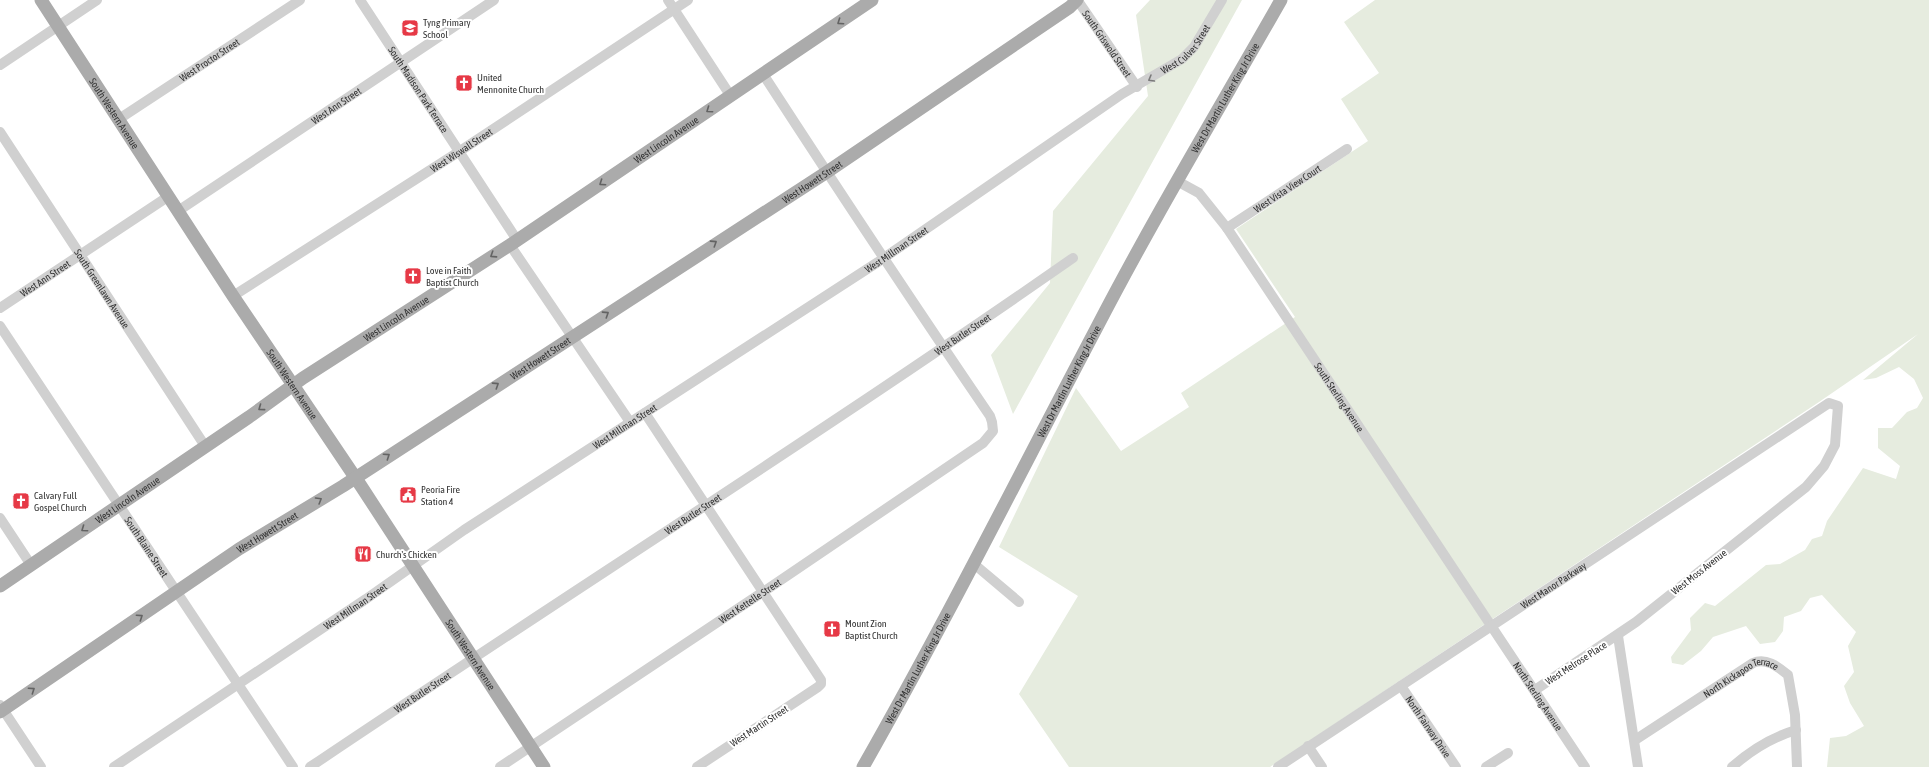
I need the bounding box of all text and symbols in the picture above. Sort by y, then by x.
street label: South Griswold Street [1081,8,1134,79]
place label: Tyng Primary School [423,17,471,40]
one-way arrow [837,17,844,25]
school or university icon: Tyng Primary School [400,18,420,38]
street label: West Culver Street [1159,22,1212,76]
street label: West Proctor Street [177,36,241,83]
street label: West Dr Martin Luther King Jr Drive [1189,40,1261,154]
street label: South Madison Park Terrace [386,44,451,135]
place label: United Mennonite Church [477,72,544,95]
church icon: United Mennonite Church [454,73,474,93]
one-way arrow [1148,74,1155,81]
street label: South Western Avenue [87,76,142,151]
street label: West Ann Street [309,85,363,126]
one-way arrow [706,105,713,113]
street label: West Lincoln Avenue [632,113,701,165]
street label: West Wiswall Street [428,126,494,174]
street label: West Howett Street [780,158,844,205]
street label: West Vista View Court [1252,162,1323,214]
one-way arrow [599,178,606,185]
street label: West Millman Street [863,224,930,275]
one-way arrow [710,241,717,248]
street label: South Greenlawn Avenue [72,247,132,331]
one-way arrow [491,251,498,258]
street label: West Ann Street [18,258,72,299]
place label: Love in Faith Baptist Church [426,265,479,288]
church icon: Love in Faith Baptist Church [403,266,423,286]
street label: West Lincoln Avenue [361,293,431,343]
street label: West Butler Street [932,311,993,357]
one-way arrow [601,312,608,319]
street label: West Dr Martin Luther King Jr Drive [1035,323,1103,439]
street label: West Howett Street [508,335,572,382]
street label: South Western Avenue [265,347,320,422]
street label: South Sterling Avenue [1312,361,1367,434]
one-way arrow [492,382,499,390]
street label: West Millman Street [591,401,659,451]
one-way arrow [258,403,265,411]
one-way arrow [383,454,390,461]
street label: West Lincoln Avenue [93,474,162,525]
place label: Peoria Fire Station 4 [421,484,461,507]
public building icon: Peoria Fire Station 4 [398,485,418,505]
place label: Calvary Full Gospel Church [34,490,87,513]
church icon: Calvary Full Gospel Church [11,491,31,511]
street label: West Butler Street [663,491,723,536]
one-way arrow [315,498,322,505]
street label: West Howett Street [234,509,300,555]
street label: South Blaine Street [123,515,171,579]
one-way arrow [81,524,88,532]
restaurant icon: Church's Chicken [353,544,373,564]
street label: West Moss Avenue [1669,547,1729,597]
place label: Church's Chicken [376,549,437,560]
street label: West Manor Parkway [1519,560,1588,611]
street label: West Kettelle Street [717,576,783,625]
street label: West Millman Street [322,581,389,631]
street label: West Dr Martin Luther King Jr Drive [883,610,952,726]
one-way arrow [136,615,143,622]
street label: South Western Avenue [444,617,498,692]
place label: Mount Zion Baptist Church [845,618,898,641]
church icon: Mount Zion Baptist Church [822,619,842,639]
street label: West Melrose Place [1543,639,1609,687]
street label: North Kickapoo Terrace [1701,656,1781,700]
street label: North Sterling Avenue [1511,660,1565,733]
street label: West Butler Street [392,669,453,715]
one-way arrow [28,688,35,695]
street label: North Fairway Drive [1404,694,1454,760]
street label: West Martin Street [728,703,790,749]

